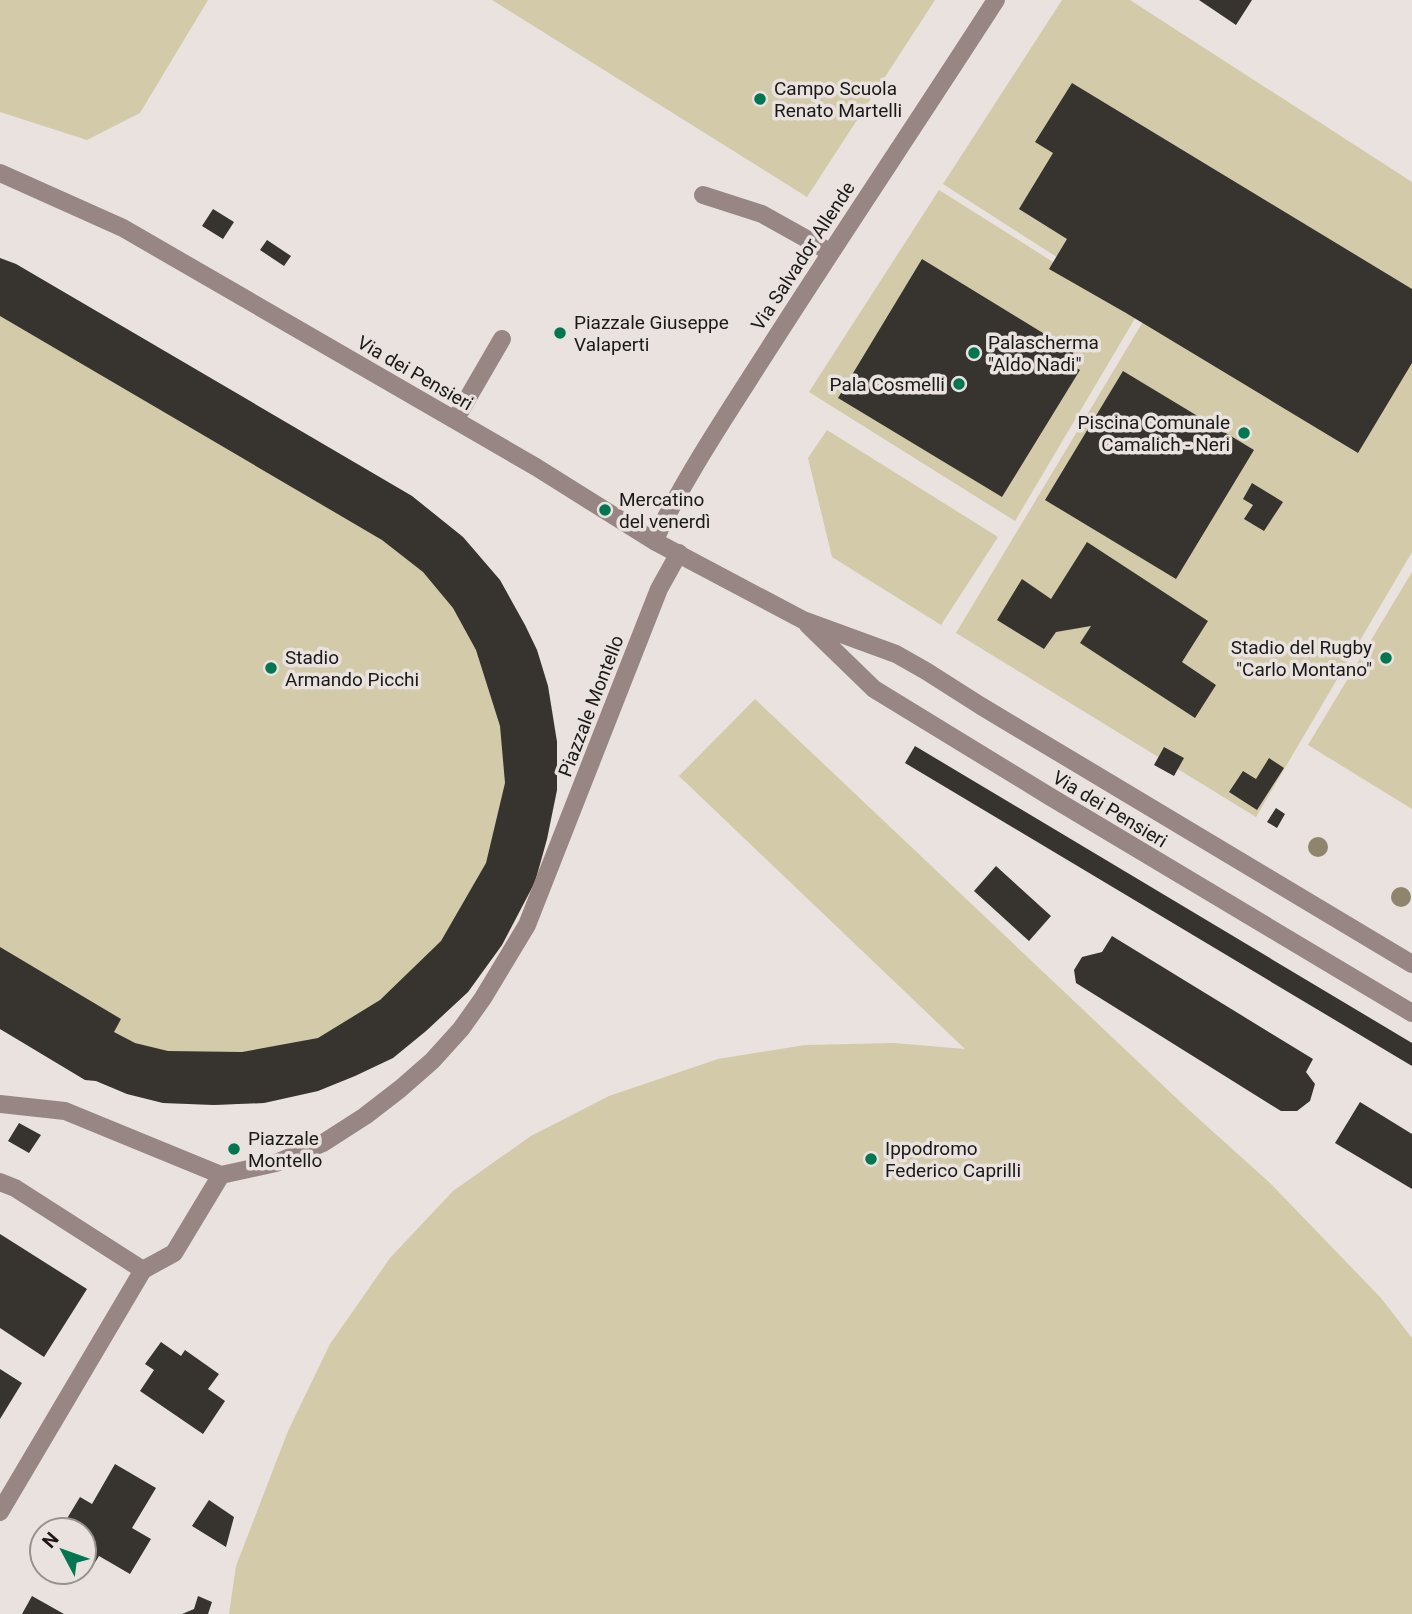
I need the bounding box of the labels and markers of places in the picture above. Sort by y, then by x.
place label: Campo Scuola Renato Martelli [774,77,902,122]
marker: Campo Scuola Renato Martelli [752,91,768,107]
place label: Piazzale Giuseppe Valaperti [574,311,729,356]
marker: Piazzale Giuseppe Valaperti [552,325,568,341]
place label: Palascherma "Aldo Nadi" [988,331,1099,376]
marker: Palascherma "Aldo Nadi" [966,345,982,361]
place label: Pala Cosmelli [830,373,945,396]
marker: Pala Cosmelli [951,376,967,392]
place label: Piscina Comunale Camalich - Neri [1078,411,1230,456]
marker: Piscina Comunale Camalich - Neri [1236,425,1252,441]
place label: Mercatino del venerdì [619,488,711,533]
marker: Mercatino del venerdì [597,502,613,518]
place label: Stadio del Rugby "Carlo Montano" [1231,636,1372,681]
place label: Stadio Armando Picchi [285,646,419,691]
marker: Stadio del Rugby "Carlo Montano" [1378,650,1394,666]
marker: Stadio Armando Picchi [263,660,279,676]
place label: Piazzale Montello [248,1127,322,1172]
place label: Ippodromo Federico Caprilli [885,1137,1021,1182]
marker: Piazzale Montello [226,1141,242,1157]
marker: Ippodromo Federico Caprilli [863,1151,879,1167]

